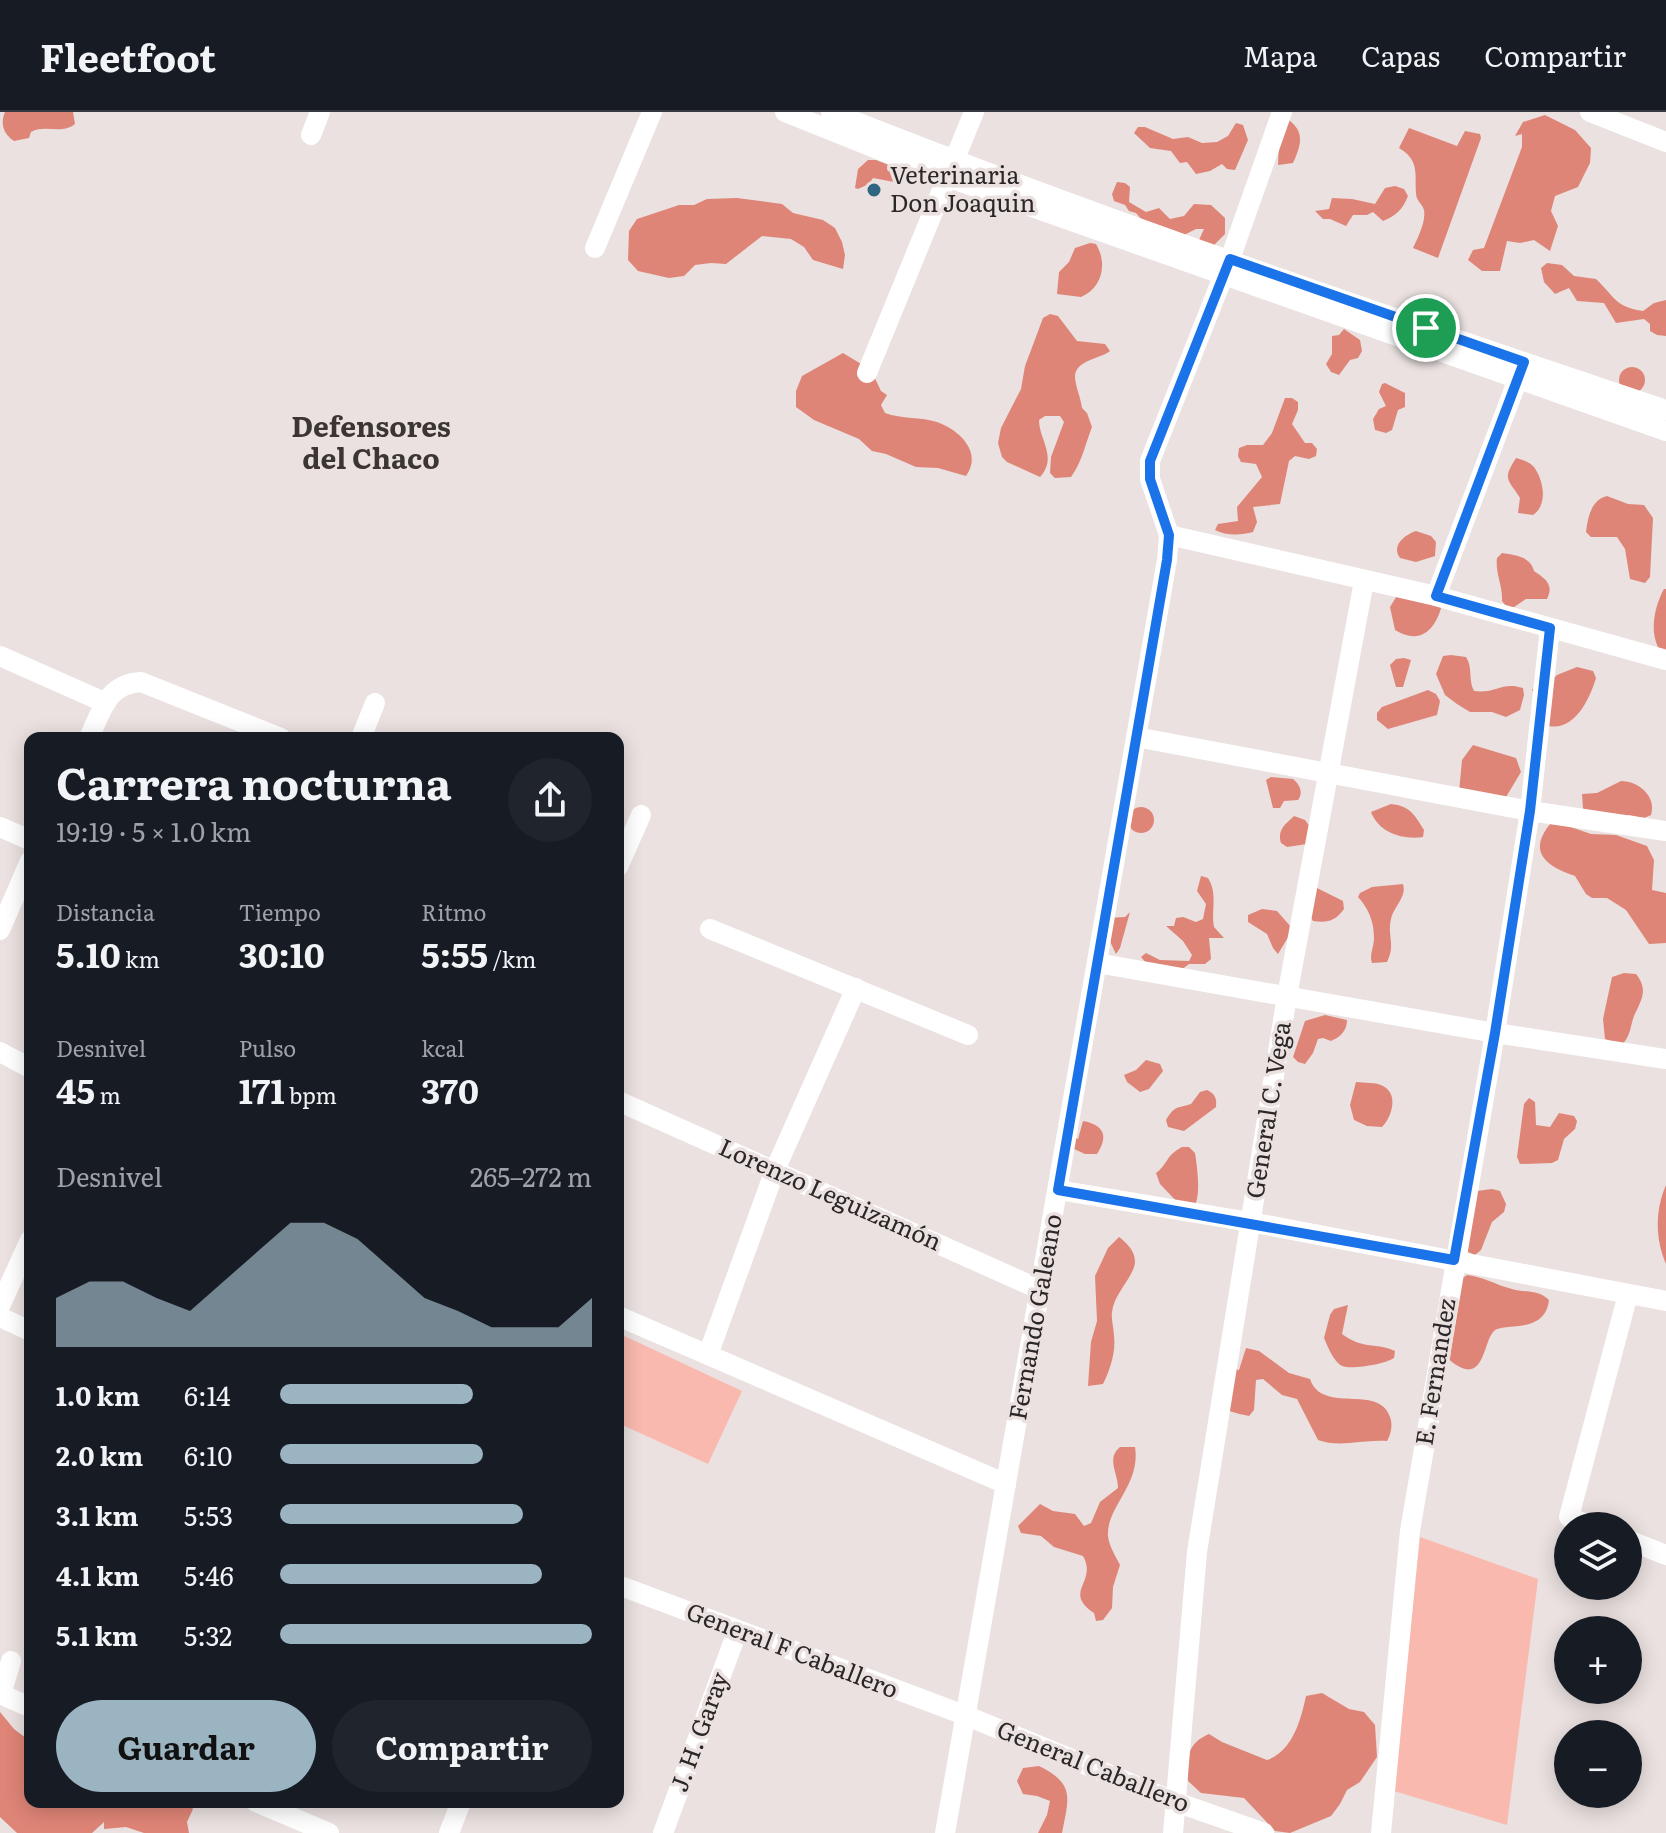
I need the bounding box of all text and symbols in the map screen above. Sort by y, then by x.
text: Fleetfoot [40,27,216,84]
text: Mapa [1243,34,1317,76]
text: Capas [1361,34,1440,76]
text: Compartir [1484,34,1626,76]
place label: Veterinaria Don Joaquin [890,156,1036,219]
marker: Veterinaria Don Joaquin [865,181,883,199]
pin [1392,294,1460,362]
icon: arrive [1404,306,1448,350]
district label: Defensores del Chaco [291,404,451,478]
text: Carrera nocturna [56,748,451,814]
button: share [508,758,592,842]
text: 19:19 · 5 × 1.0 km [56,811,251,850]
text: Distancia [56,895,155,928]
text: Tiempo [239,895,321,928]
text: Ritmo [421,895,487,928]
text: 5.10 [56,928,121,978]
text: 30:10 [239,928,325,978]
text: 5:55 [421,928,488,978]
text: km [121,942,160,975]
text: /km [488,942,536,975]
street label: General C. Vega [1235,1019,1298,1201]
text: Desnivel [56,1031,146,1064]
text: Pulso [239,1031,296,1064]
text: kcal [421,1031,465,1064]
text: 45 [56,1064,95,1114]
text: 171 [239,1064,285,1114]
text: 370 [421,1064,479,1114]
text: m [95,1078,121,1111]
text: bpm [285,1078,337,1111]
street label: Lorenzo Leguizamón [714,1128,948,1258]
text: Desnivel [56,1156,162,1195]
text: 265–272 m [470,1156,592,1195]
street label: Fernando Galeano [998,1211,1069,1422]
street label: E. Fernandez [1405,1295,1462,1448]
text: 1.0 km [56,1375,140,1414]
text: 6:14 [184,1375,231,1414]
text: 2.0 km [56,1435,143,1474]
text: 6:10 [184,1435,232,1474]
text: 3.1 km [56,1495,138,1534]
text: 5:53 [184,1495,233,1534]
map controls [1554,1512,1642,1808]
button: layers [1554,1512,1642,1600]
text: 4.1 km [56,1555,140,1594]
text: 5:46 [184,1555,234,1594]
street label: General F Caballero [682,1592,904,1705]
text: 5.1 km [56,1615,138,1654]
text: 5:32 [184,1615,232,1654]
button: + [1554,1616,1642,1704]
street label: J. H. Garay [660,1666,736,1796]
button: Guardar [56,1700,316,1792]
button: Compartir [332,1700,592,1792]
street label: General Caballero [992,1710,1195,1819]
button: − [1554,1720,1642,1808]

